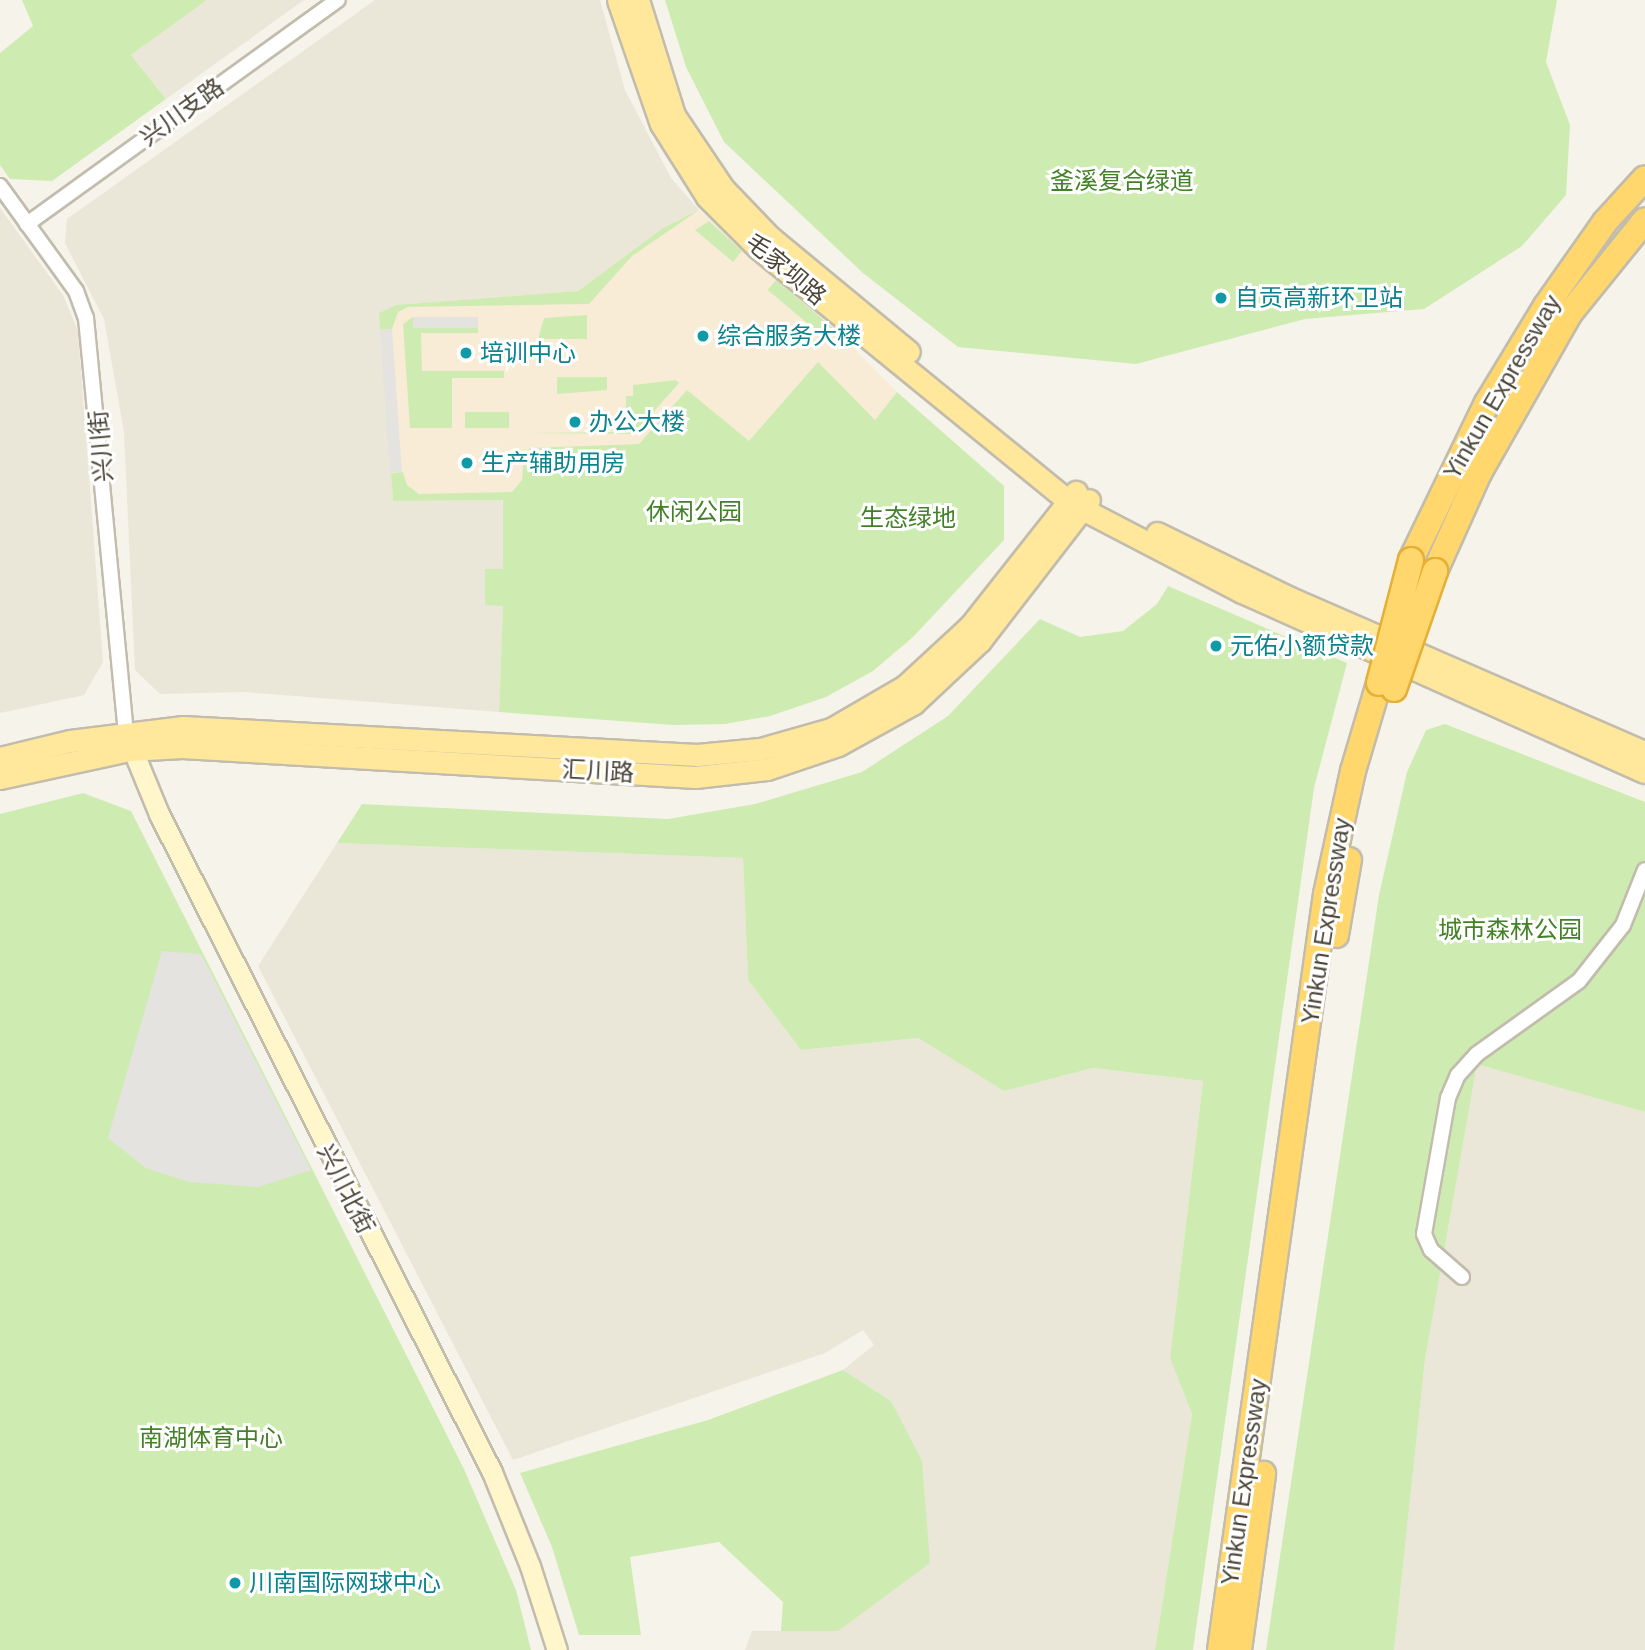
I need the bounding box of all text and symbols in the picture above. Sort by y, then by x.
street label: 兴川支路 [135,72,229,152]
park label: 釜溪复合绿道 [1050,167,1194,195]
street label: 毛家坝路 [740,227,832,311]
place label: 自贡高新环卫站 [1235,284,1403,312]
marker: 自贡高新环卫站 [1213,290,1229,306]
street label: Yinkun Expressway [1437,290,1567,484]
place label: 综合服务大楼 [717,322,861,350]
marker: 综合服务大楼 [695,328,711,344]
place label: 培训中心 [480,339,576,367]
marker: 培训中心 [458,345,474,361]
place label: 办公大楼 [589,408,685,436]
street label: 兴川街 [84,409,118,483]
marker: 办公大楼 [567,414,583,430]
place label: 生产辅助用房 [481,449,625,477]
marker: 生产辅助用房 [459,455,475,471]
park label: 休闲公园 [646,498,742,526]
park label: 生态绿地 [860,504,956,532]
place label: 元佑小额贷款 [1230,632,1374,660]
marker: 元佑小额贷款 [1208,638,1224,654]
street label: 汇川路 [561,755,635,787]
street label: Yinkun Expressway [1295,816,1357,1026]
park label: 城市森林公园 [1438,916,1582,944]
street label: 兴川北街 [311,1140,381,1238]
street label: Yinkun Expressway [1215,1377,1273,1587]
park label: 南湖体育中心 [139,1424,283,1452]
place label: 川南国际网球中心 [249,1569,441,1597]
marker: 川南国际网球中心 [227,1575,243,1591]

